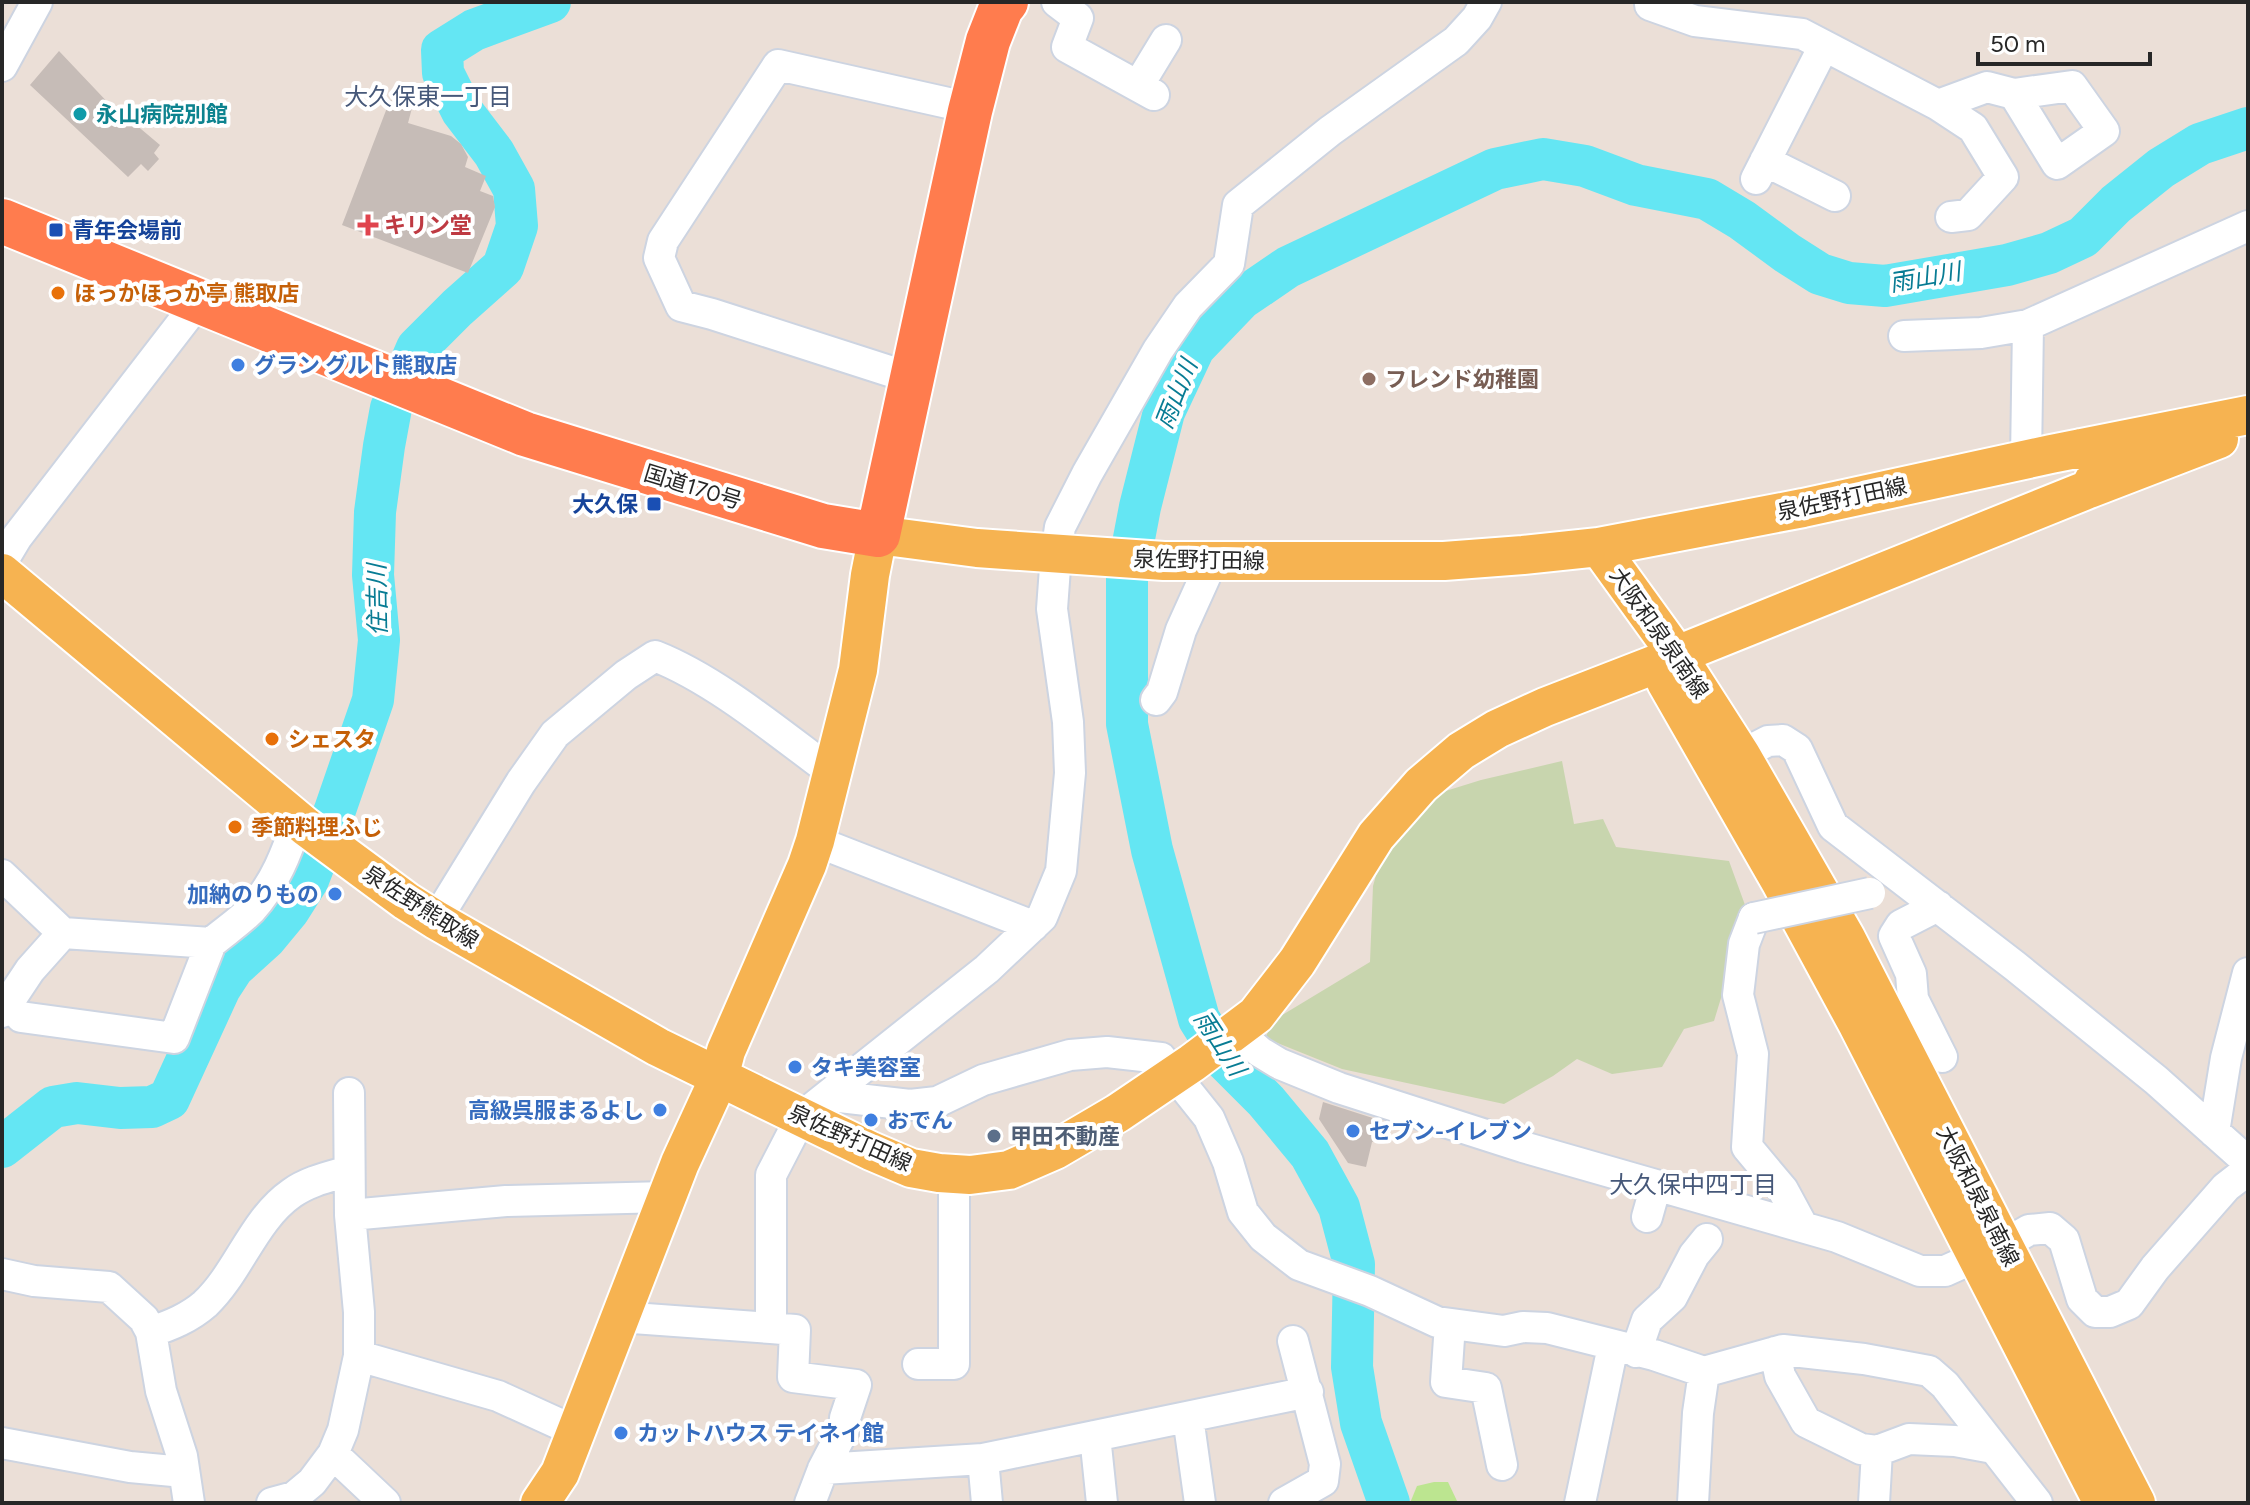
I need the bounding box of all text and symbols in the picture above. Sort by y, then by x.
scale bar [1978,16,2150,66]
text: 50 m [1990,29,2046,58]
district label: 大久保東一丁目 [344,82,512,111]
place label: 永山病院別館 [96,101,228,128]
marker: 永山病院別館 [71,105,89,123]
place label: キリン堂 [384,212,472,239]
marker: キリン堂 [359,216,377,234]
place label: 青年会場前 [72,217,182,244]
marker: 青年会場前 [47,221,65,239]
water label: 雨山川 [1887,256,1966,298]
place label: ほっかほっか亭 熊取店 [74,280,299,307]
marker: ほっかほっか亭 熊取店 [49,284,67,302]
place label: グラン グルト熊取店 [254,352,457,379]
water label: 雨山川 [1149,352,1204,433]
marker: グラン グルト熊取店 [229,356,247,374]
place label: フレンド幼稚園 [1385,366,1539,393]
marker: フレンド幼稚園 [1360,370,1378,388]
street label: 国道170号 [641,459,745,515]
street label: 泉佐野打田線 [1775,472,1909,526]
place label: 大久保 [572,491,638,518]
marker: 大久保 [645,495,663,513]
street label: 泉佐野打田線 [1133,545,1265,575]
water label: 住吉川 [362,561,392,636]
street label: 大阪和泉泉南線 [1604,562,1714,704]
place label: シェスタ [288,726,376,753]
marker: シェスタ [263,730,281,748]
place label: 季節料理ふじ [251,814,383,841]
marker: 季節料理ふじ [226,818,244,836]
street label: 泉佐野熊取線 [358,860,484,954]
place label: 加納のりもの [187,881,319,908]
marker: 加納のりもの [326,885,344,903]
water label: 雨山川 [1188,1005,1253,1084]
place label: タキ美容室 [811,1054,921,1081]
marker: タキ美容室 [786,1058,804,1076]
place label: 高級呉服まるよし [468,1097,644,1124]
street label: 泉佐野打田線 [784,1099,916,1177]
marker: 高級呉服まるよし [651,1101,669,1119]
place label: おでん [887,1107,953,1134]
marker: おでん [862,1111,880,1129]
place label: セブン-イレブン [1369,1118,1532,1145]
street label: 大阪和泉泉南線 [1931,1121,2025,1271]
marker: セブン-イレブン [1344,1122,1362,1140]
place label: 甲田不動産 [1010,1123,1120,1150]
marker: 甲田不動産 [985,1127,1003,1145]
district label: 大久保中四丁目 [1609,1170,1777,1199]
place label: カットハウス テイネイ館 [637,1420,884,1447]
marker: カットハウス テイネイ館 [612,1424,630,1442]

